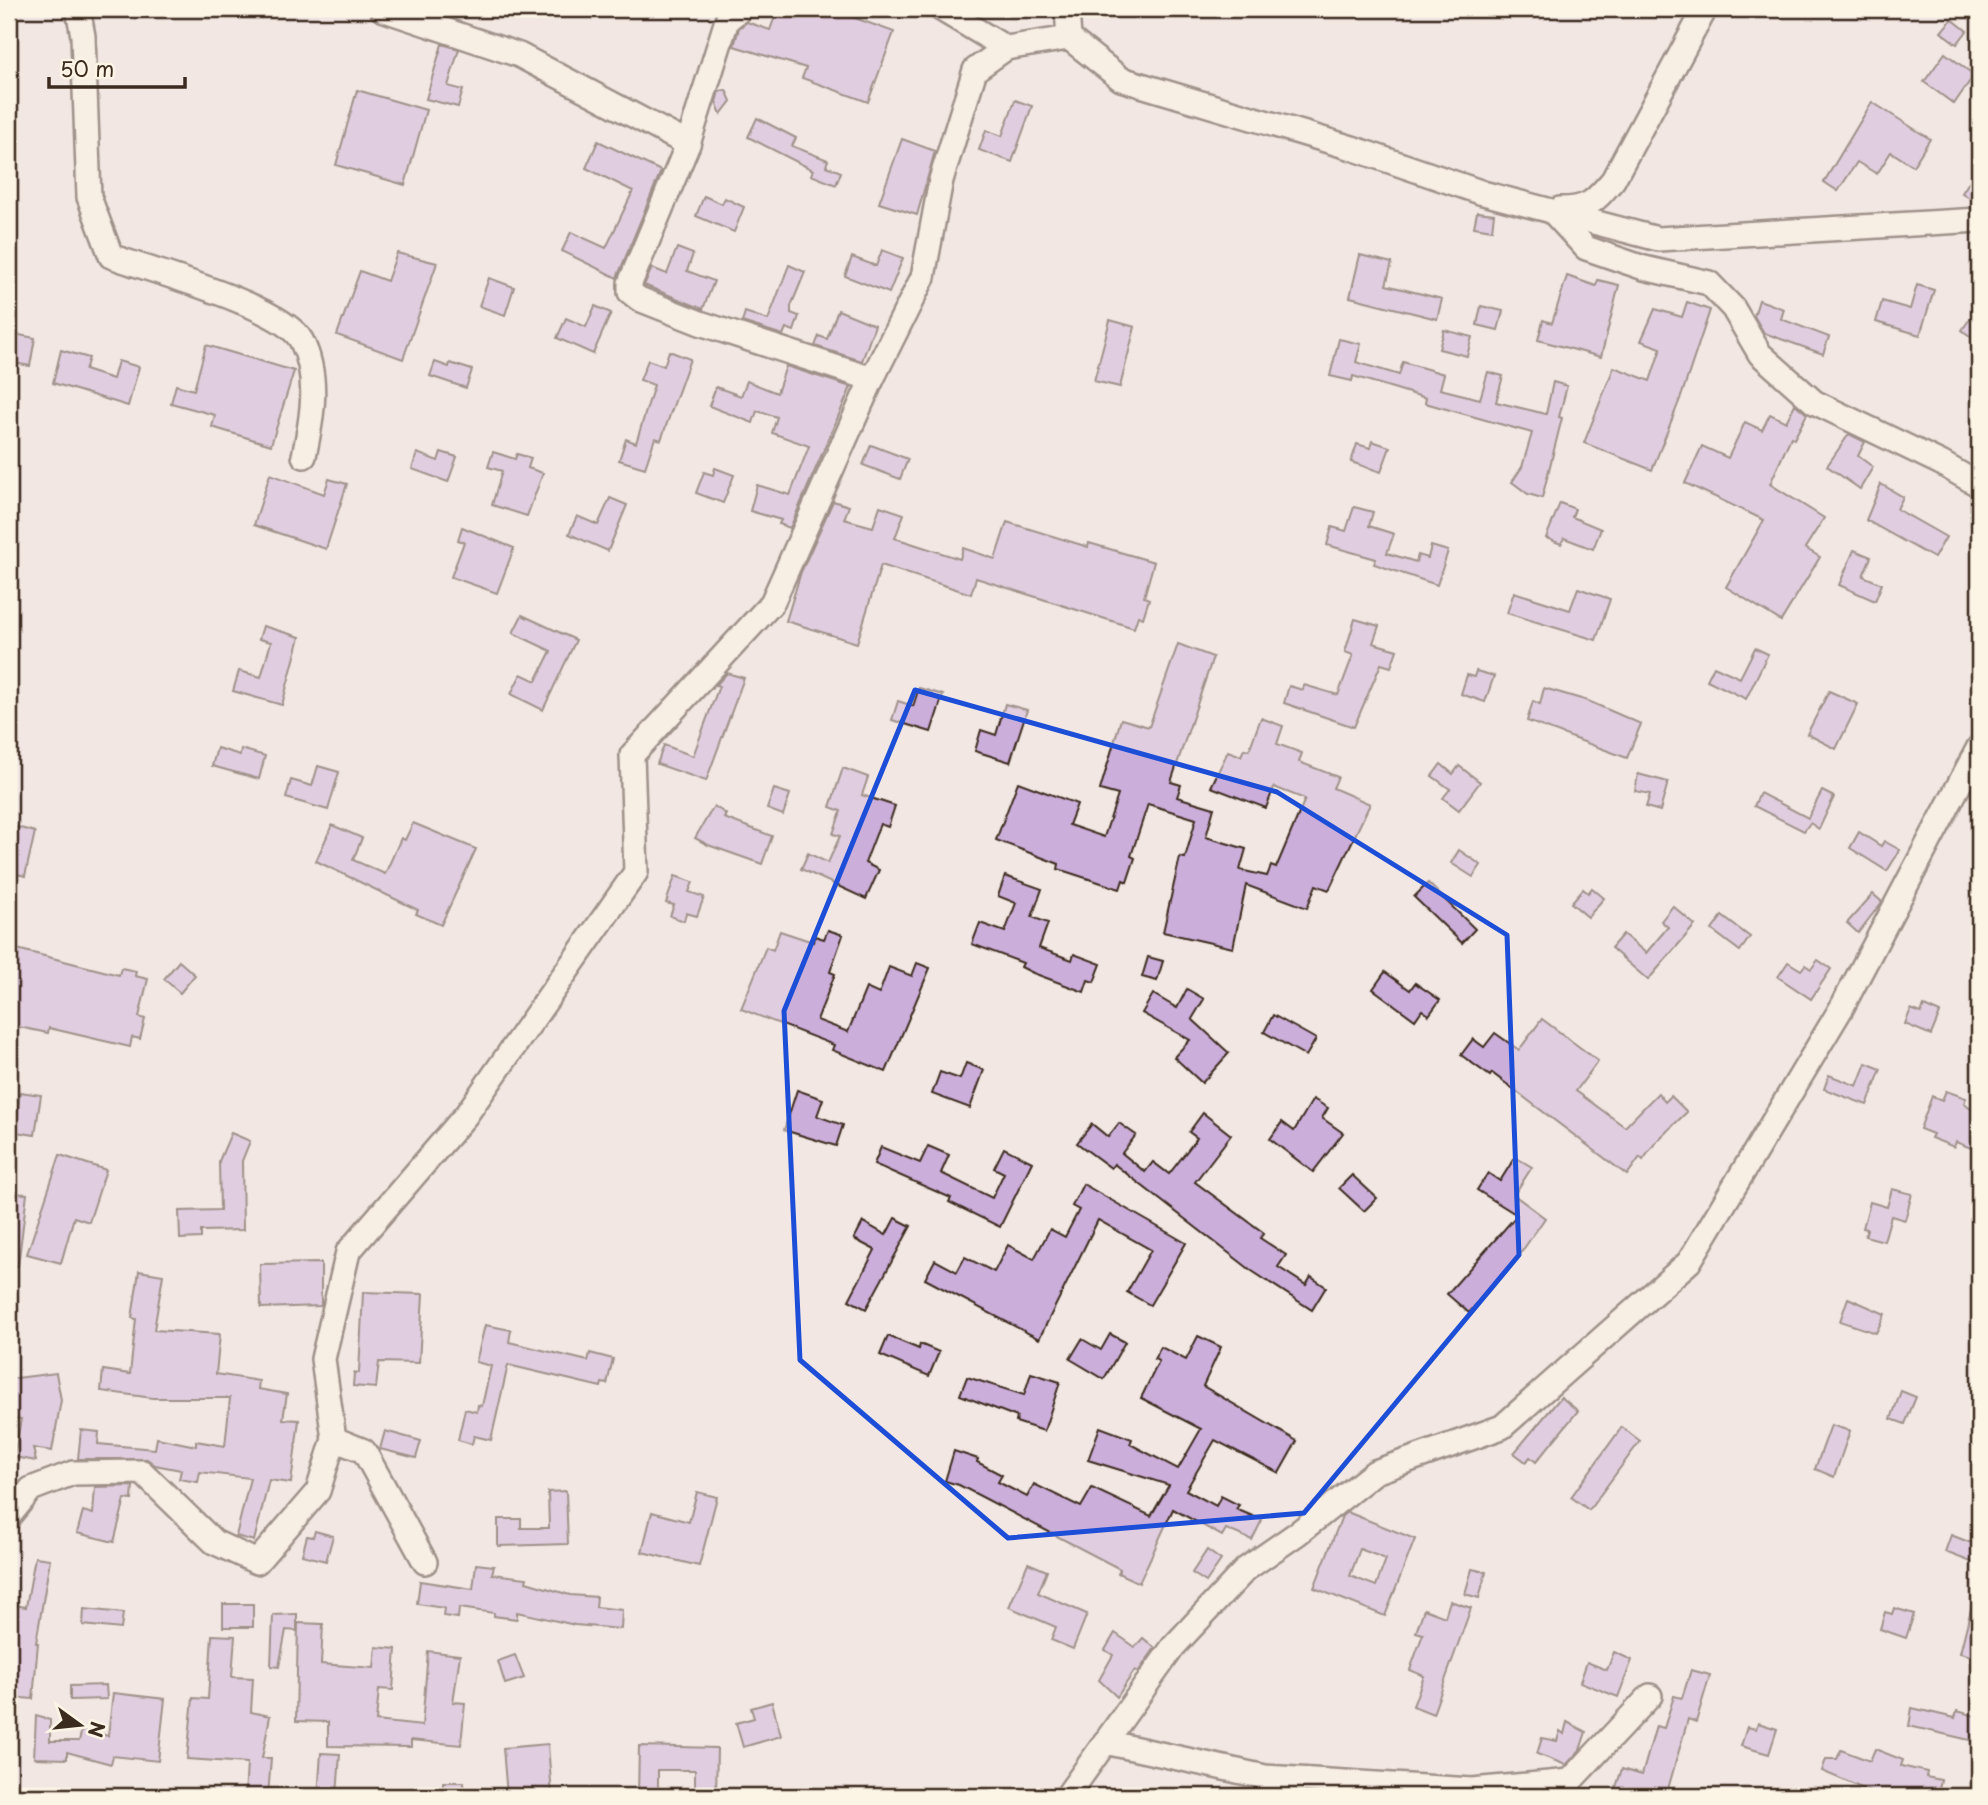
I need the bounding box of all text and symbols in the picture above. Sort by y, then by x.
scale bar [49,46,186,90]
text: 50 m [60,52,114,84]
north arrow [46,1689,116,1759]
text: N [82,1719,113,1741]

